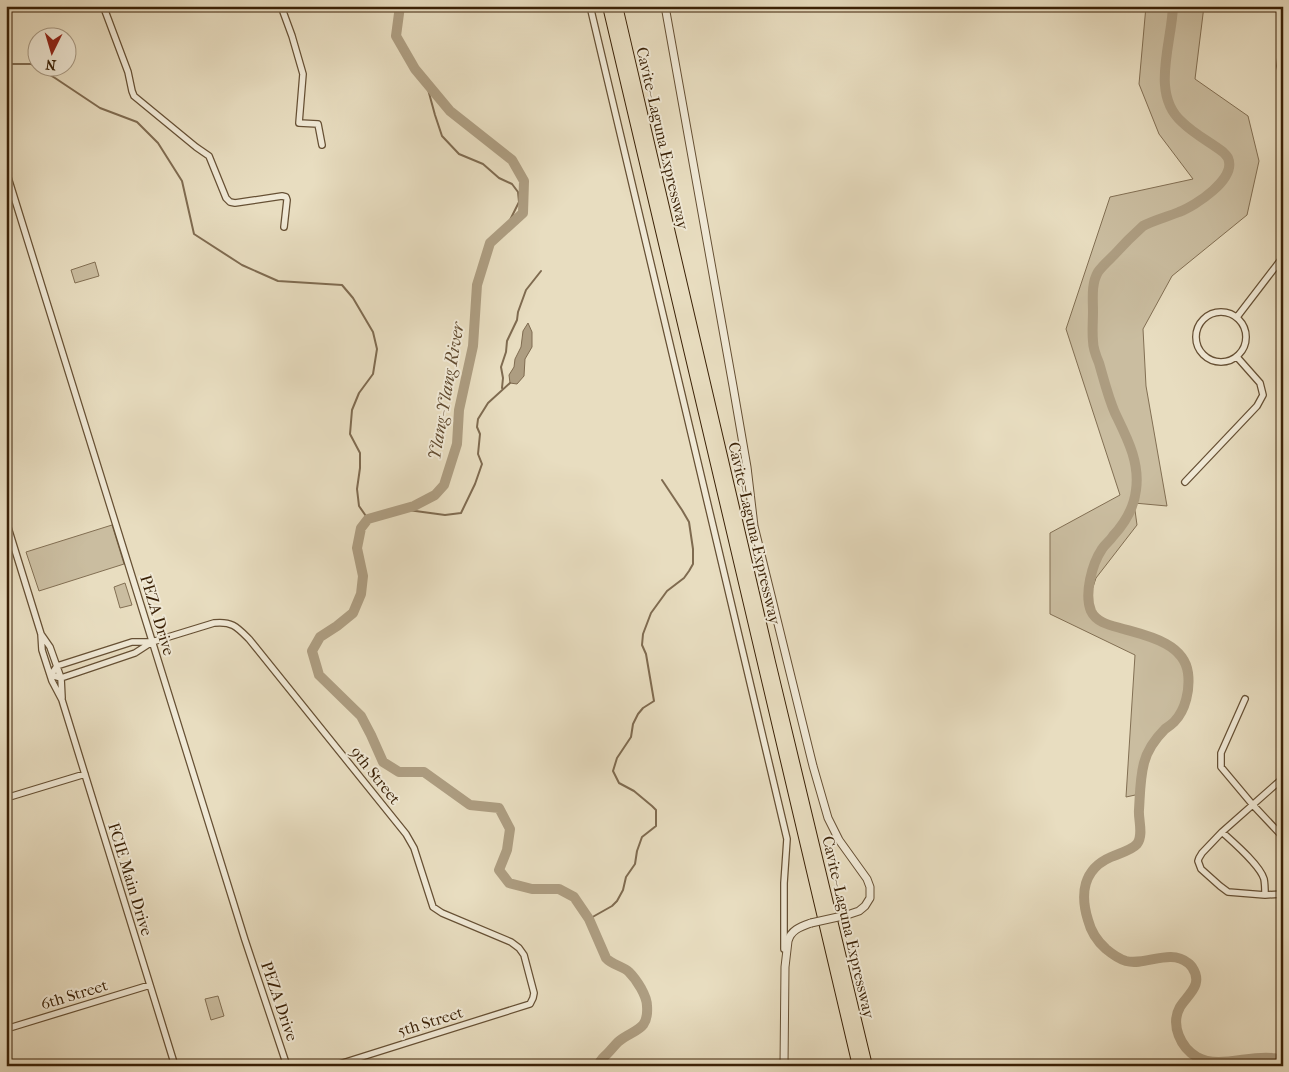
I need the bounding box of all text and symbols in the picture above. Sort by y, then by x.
north arrow [28,28,78,78]
street label: Cavite–Laguna Expressway [632,45,693,232]
text: N [45,55,57,73]
water label: Ylang-Ylang River [424,319,469,461]
street label: Cavite–Laguna Expressway [724,440,785,627]
street label: PEZA Drive [136,573,179,658]
street label: 9th Street [347,743,405,808]
street label: FCIE Main Drive [104,820,157,938]
street label: Cavite–Laguna Expressway [818,834,879,1021]
street label: PEZA Drive [257,959,302,1044]
street label: 6th Street [38,975,110,1014]
street label: 5th Street [395,1002,465,1040]

